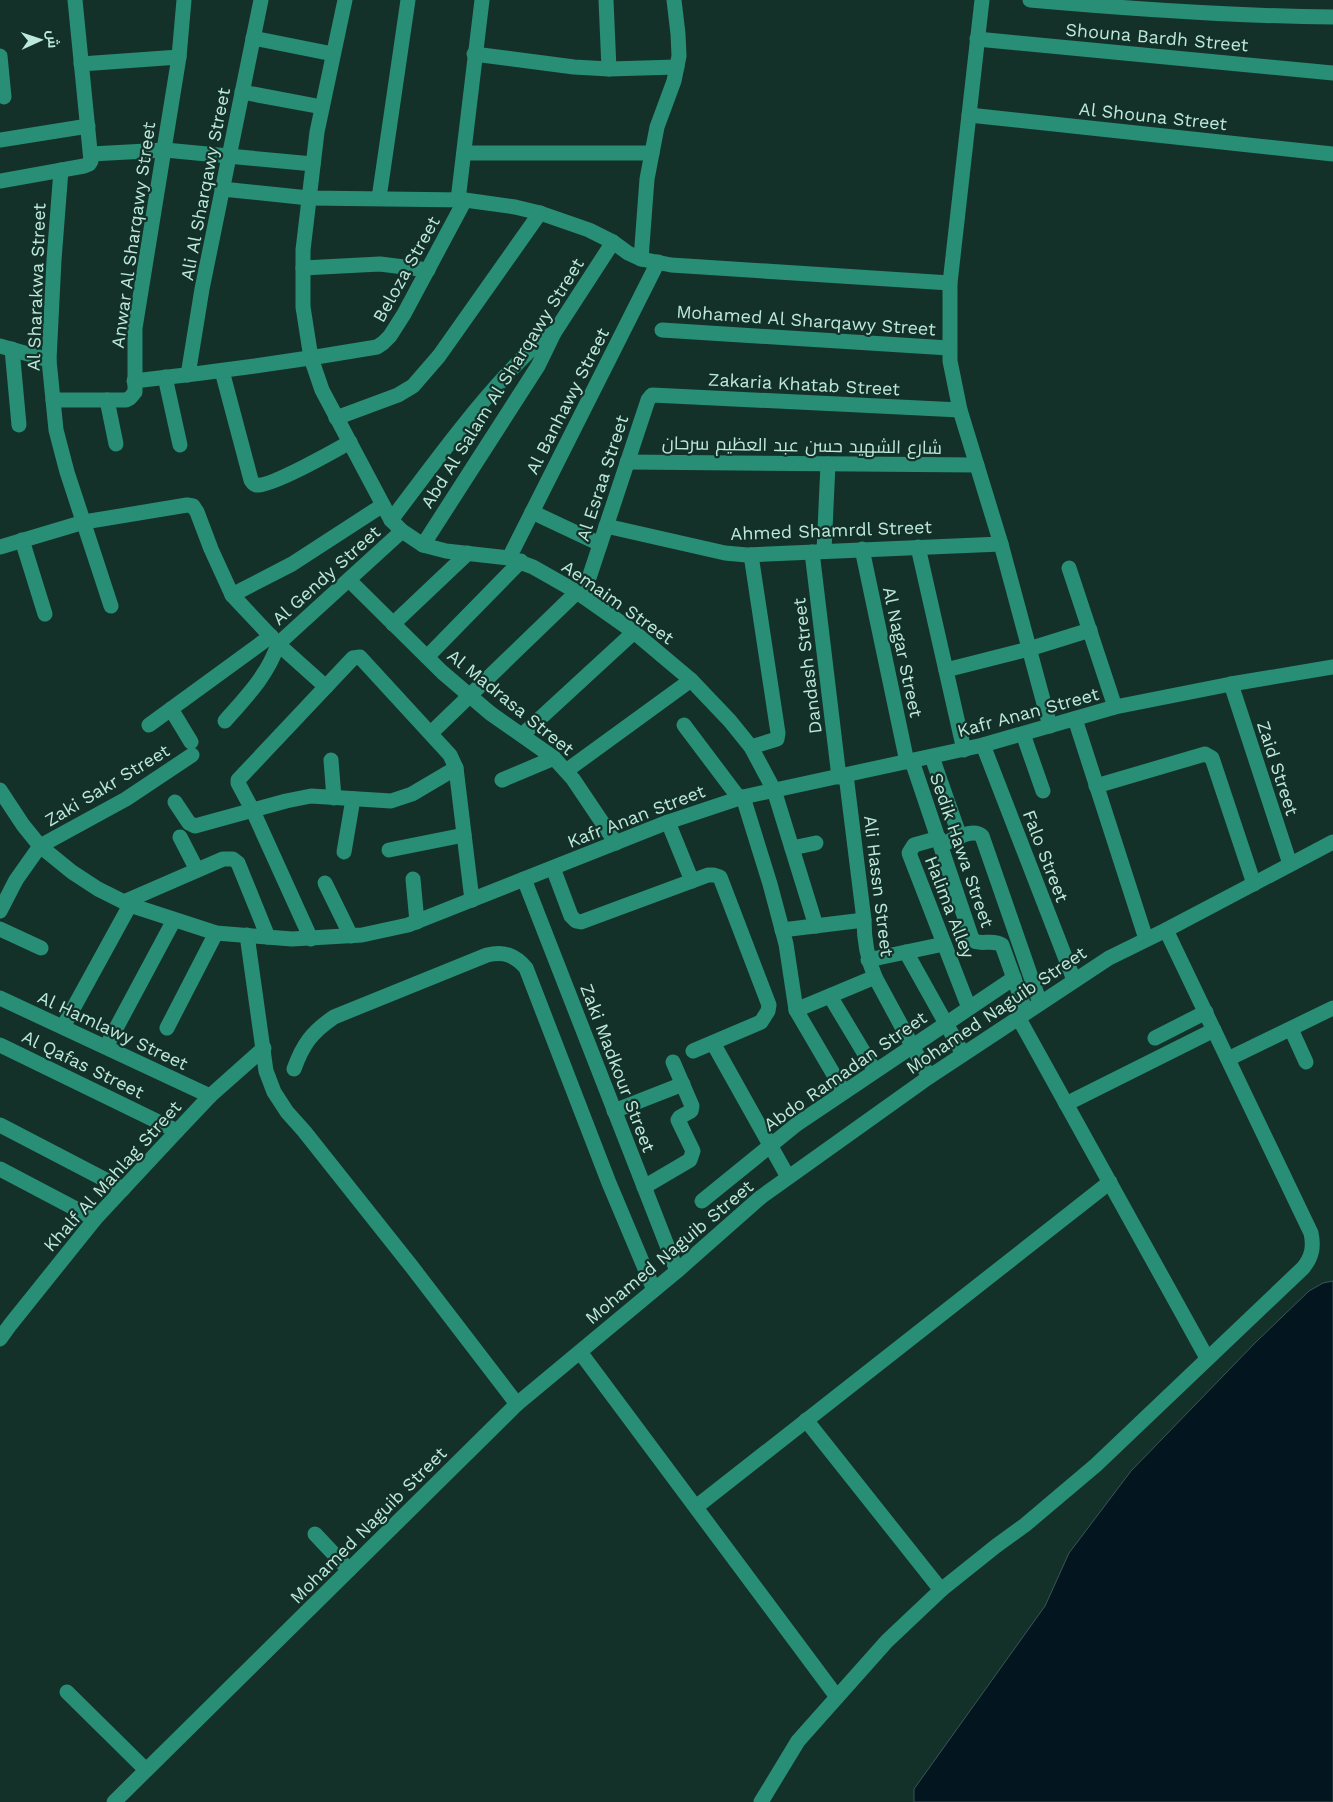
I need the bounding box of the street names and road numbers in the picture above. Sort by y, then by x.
street label: Shouna Bardh Street [1065,19,1250,55]
street label: Ali Al Sharqawy Street [176,85,234,282]
street label: Al Shouna Street [1078,98,1229,134]
street label: Anwar Al Sharqawy Street [107,120,159,350]
street label: Al Sharakwa Street [23,202,49,371]
street label: Beloza Street [368,212,444,326]
street label: Abd Al Salam Al Sharqawy Street [416,254,588,512]
street label: Mohamed Al Sharqawy Street [676,300,937,340]
street label: Al Banhawy Street [521,324,613,478]
street label: Zakaria Khatab Street [708,368,901,400]
street label: Al Esraa Street [572,412,632,544]
street label: شارع الشهيد حسن عبد العظيم سرحان [662,432,942,460]
street label: Ahmed Shamrdl Street [730,516,933,544]
street label: Al Gendy Street [268,521,385,629]
street label: Aemaim Street [558,556,678,649]
street label: Al Nagar Street [879,585,927,720]
street label: Dandash Street [788,596,826,735]
street label: Al Madrasa Street [444,645,579,760]
street label: Kafr Anan Street [955,683,1102,741]
street label: Zaid Street [1253,718,1303,818]
street label: Zaki Sakr Street [41,739,174,830]
street label: Sedik Hawa Street [926,770,998,930]
street label: Kafr Anan Street [564,780,708,852]
street label: Falo Street [1019,807,1073,905]
street label: Ali Hassn Street [860,814,898,958]
street label: Halima Alley [921,853,979,962]
street label: Mohamed Naguib Street [902,942,1090,1078]
street label: Zaki Madkour Street [576,981,660,1155]
street label: Al Hamlawy Street [35,986,192,1074]
street label: Abdo Ramadan Street [760,1007,931,1135]
street label: Al Qafas Street [19,1025,148,1103]
street label: Khalf Al Mahlag Street [39,1096,186,1256]
street label: Mohamed Naguib Street [581,1175,758,1328]
street label: Mohamed Naguib Street [285,1442,451,1608]

